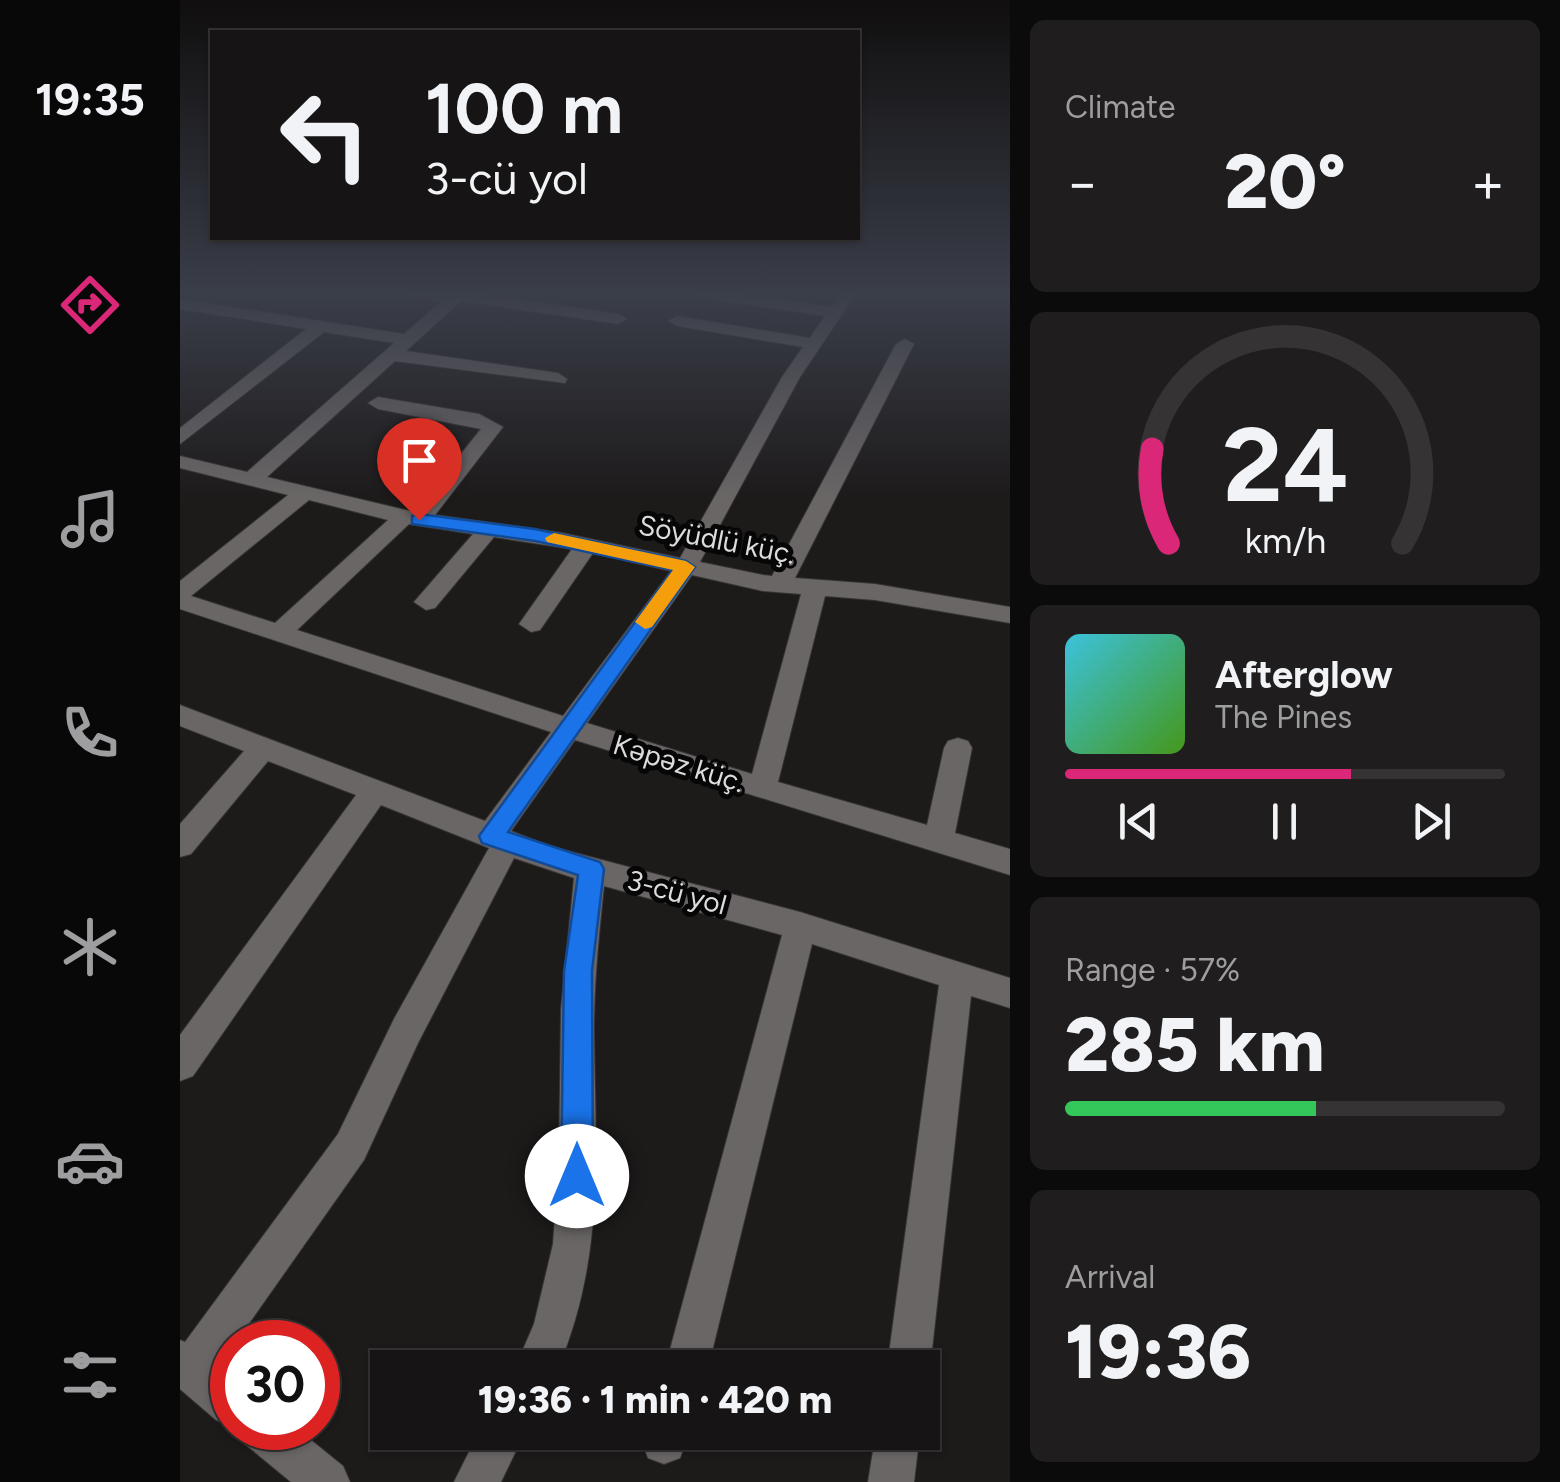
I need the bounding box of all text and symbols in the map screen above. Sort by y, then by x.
text: 100 m [425,66,623,151]
icon: left [260,70,390,200]
text: 19:35 [35,72,145,126]
text: Climate [1065,88,1176,126]
text: 20° [1224,137,1346,227]
text: − [1065,150,1099,216]
text: + [1471,150,1505,216]
text: 3-cü yol [425,151,588,205]
icon: directions [55,270,125,340]
text: 24 [1222,402,1348,527]
pin [377,418,462,521]
icon: arrive [392,433,447,488]
icon: music [55,484,125,554]
street label: Söyüdlü küç. [636,507,798,571]
text: km/h [1244,519,1326,562]
text: Afterglow [1215,652,1393,698]
icon: phone [55,698,125,768]
text: The Pines [1215,698,1352,736]
street label: Kəpəz küç. [609,727,749,799]
icon: previous [1111,794,1166,849]
icon: pause [1257,794,1312,849]
icon: next [1404,794,1459,849]
street label: 3-cü yol [624,862,730,922]
icon: climate [55,912,125,982]
text: Range · 57% [1065,951,1240,989]
text: 285 km [1065,1000,1325,1090]
position arrow [525,1124,629,1228]
icon: car [55,1126,125,1196]
text: Arrival [1065,1258,1155,1296]
text: 19:36 [1065,1307,1251,1397]
speed limit sign: 30 [210,1320,340,1450]
icon: filters [55,1340,125,1410]
text: 19:36 · 1 min · 420 m [478,1377,832,1423]

